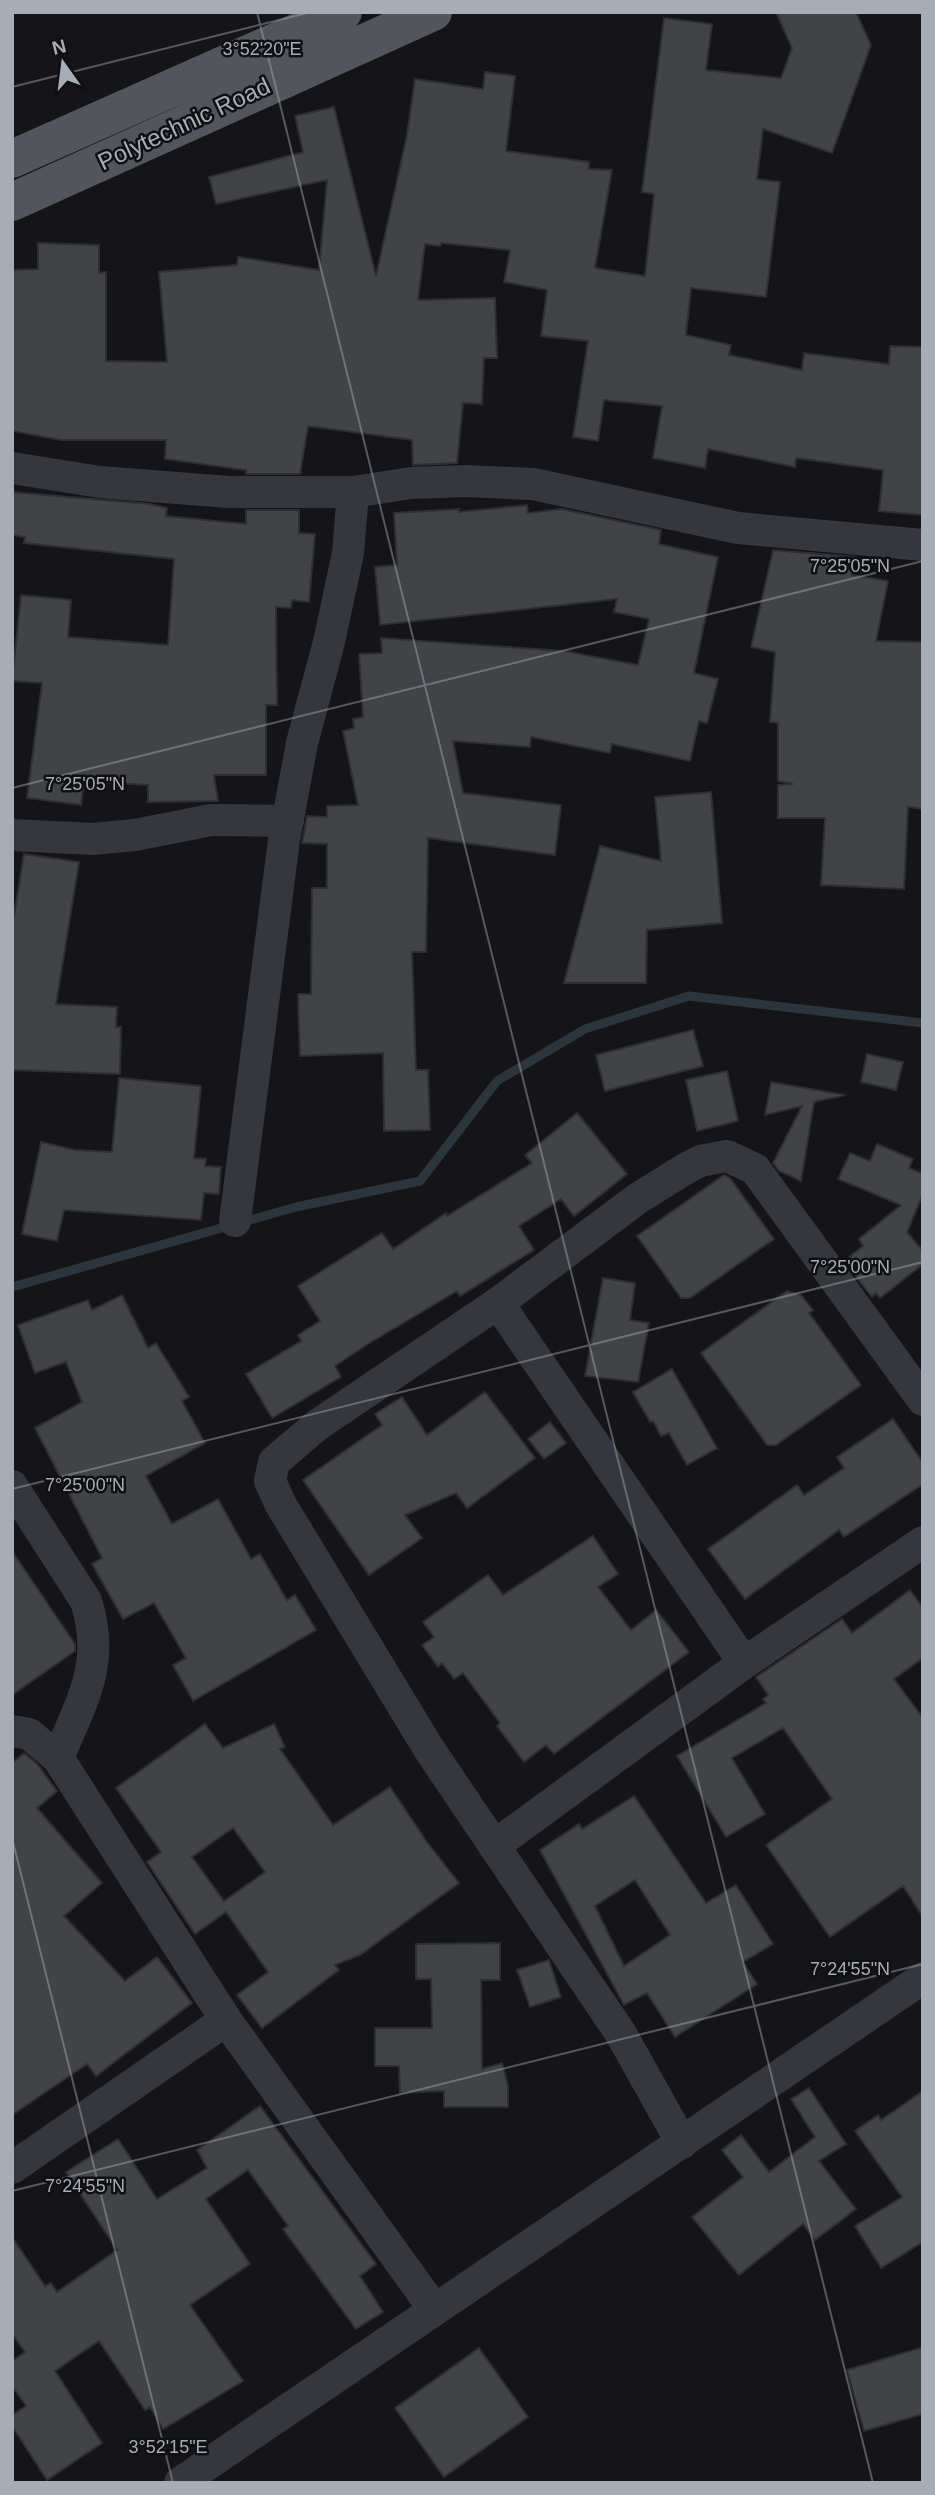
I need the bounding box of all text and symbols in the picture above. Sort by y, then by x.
north arrow [28,28,98,98]
text: N [50,35,68,59]
text: 3°52'20"E [222,39,302,59]
street label: Polytechnic Road [93,72,274,175]
text: 7°25'05"N [810,556,890,576]
text: 7°25'05"N [45,774,125,794]
text: 7°25'00"N [810,1257,890,1277]
text: 7°25'00"N [45,1475,125,1495]
text: 7°24'55"N [810,1959,890,1979]
text: 7°24'55"N [45,2176,125,2196]
text: 3°52'15"E [128,2437,208,2457]

